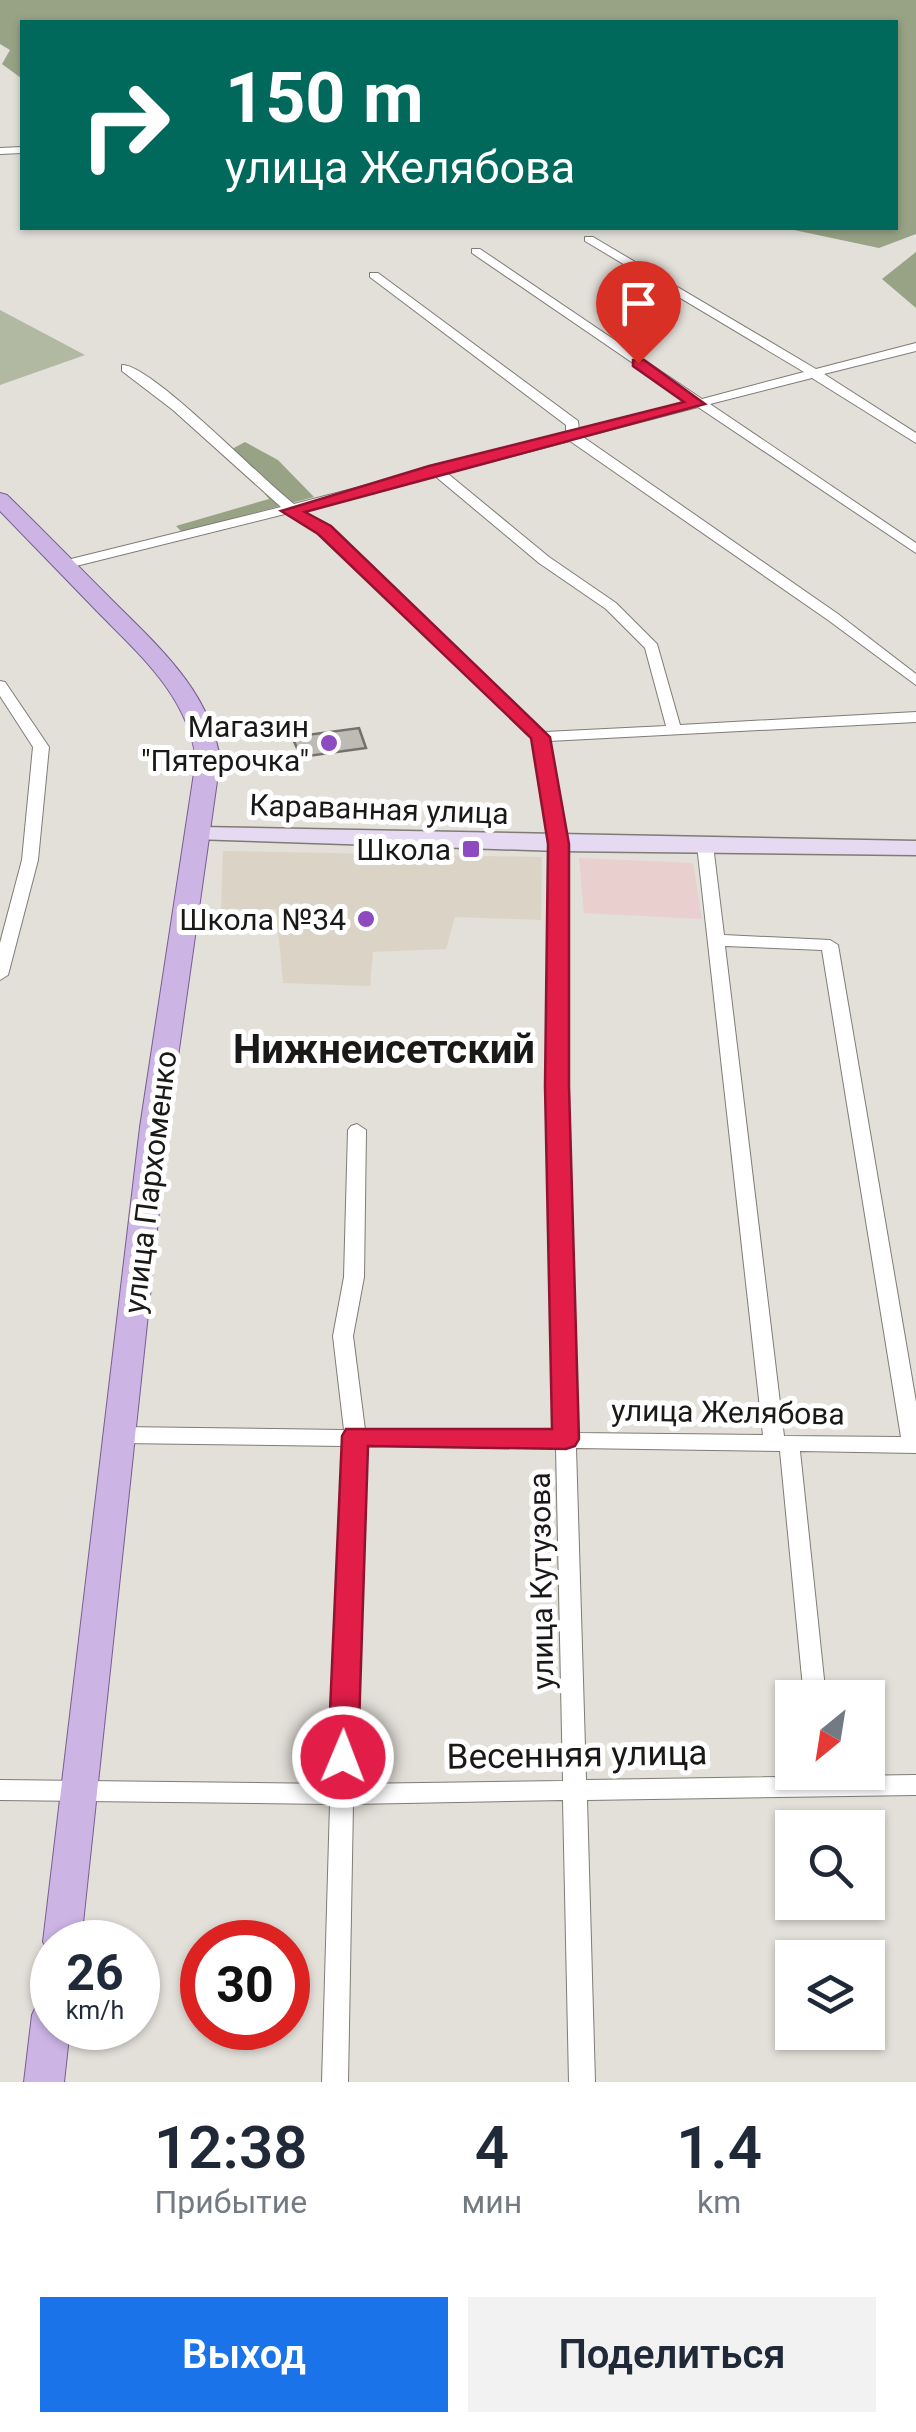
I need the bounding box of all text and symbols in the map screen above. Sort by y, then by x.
text: 150 m [225,57,424,139]
icon: right [60,60,190,190]
text: улица Желябова [225,141,575,194]
pin [596,261,681,364]
icon: arrive [611,276,666,331]
place label: Магазин "Пятерочка" [141,709,309,778]
marker: Магазин "Пятерочка" [318,732,340,754]
street label: Караванная улица [249,787,509,831]
place label: Школа [356,832,451,867]
marker: Школа [460,838,482,860]
place label: Школа №34 [179,902,346,937]
marker: Школа №34 [355,908,377,930]
district label: Нижнеисетский [233,1026,535,1073]
street label: улица Пархоменко [117,1049,183,1315]
street label: улица Желябова [611,1392,845,1432]
street label: улица Кутузова [522,1472,560,1690]
north arrow [775,1680,885,1790]
map controls [775,1680,885,2050]
position arrow [291,1705,395,1809]
street label: Весенняя улица [446,1732,708,1778]
button: search [775,1810,885,1920]
speed limit sign: 30 [180,1920,310,2050]
button: layers [775,1940,885,2050]
text: 26 [66,1944,124,2002]
text: km/h [66,1996,124,2025]
text: 12:38 [154,2112,308,2183]
text: 4 [475,2112,509,2183]
text: 1.4 [676,2112,762,2183]
text: Прибытие [154,2183,307,2221]
text: мин [462,2183,522,2221]
text: km [697,2183,741,2221]
button: Выход [40,2297,448,2412]
button: Поделиться [468,2297,876,2412]

